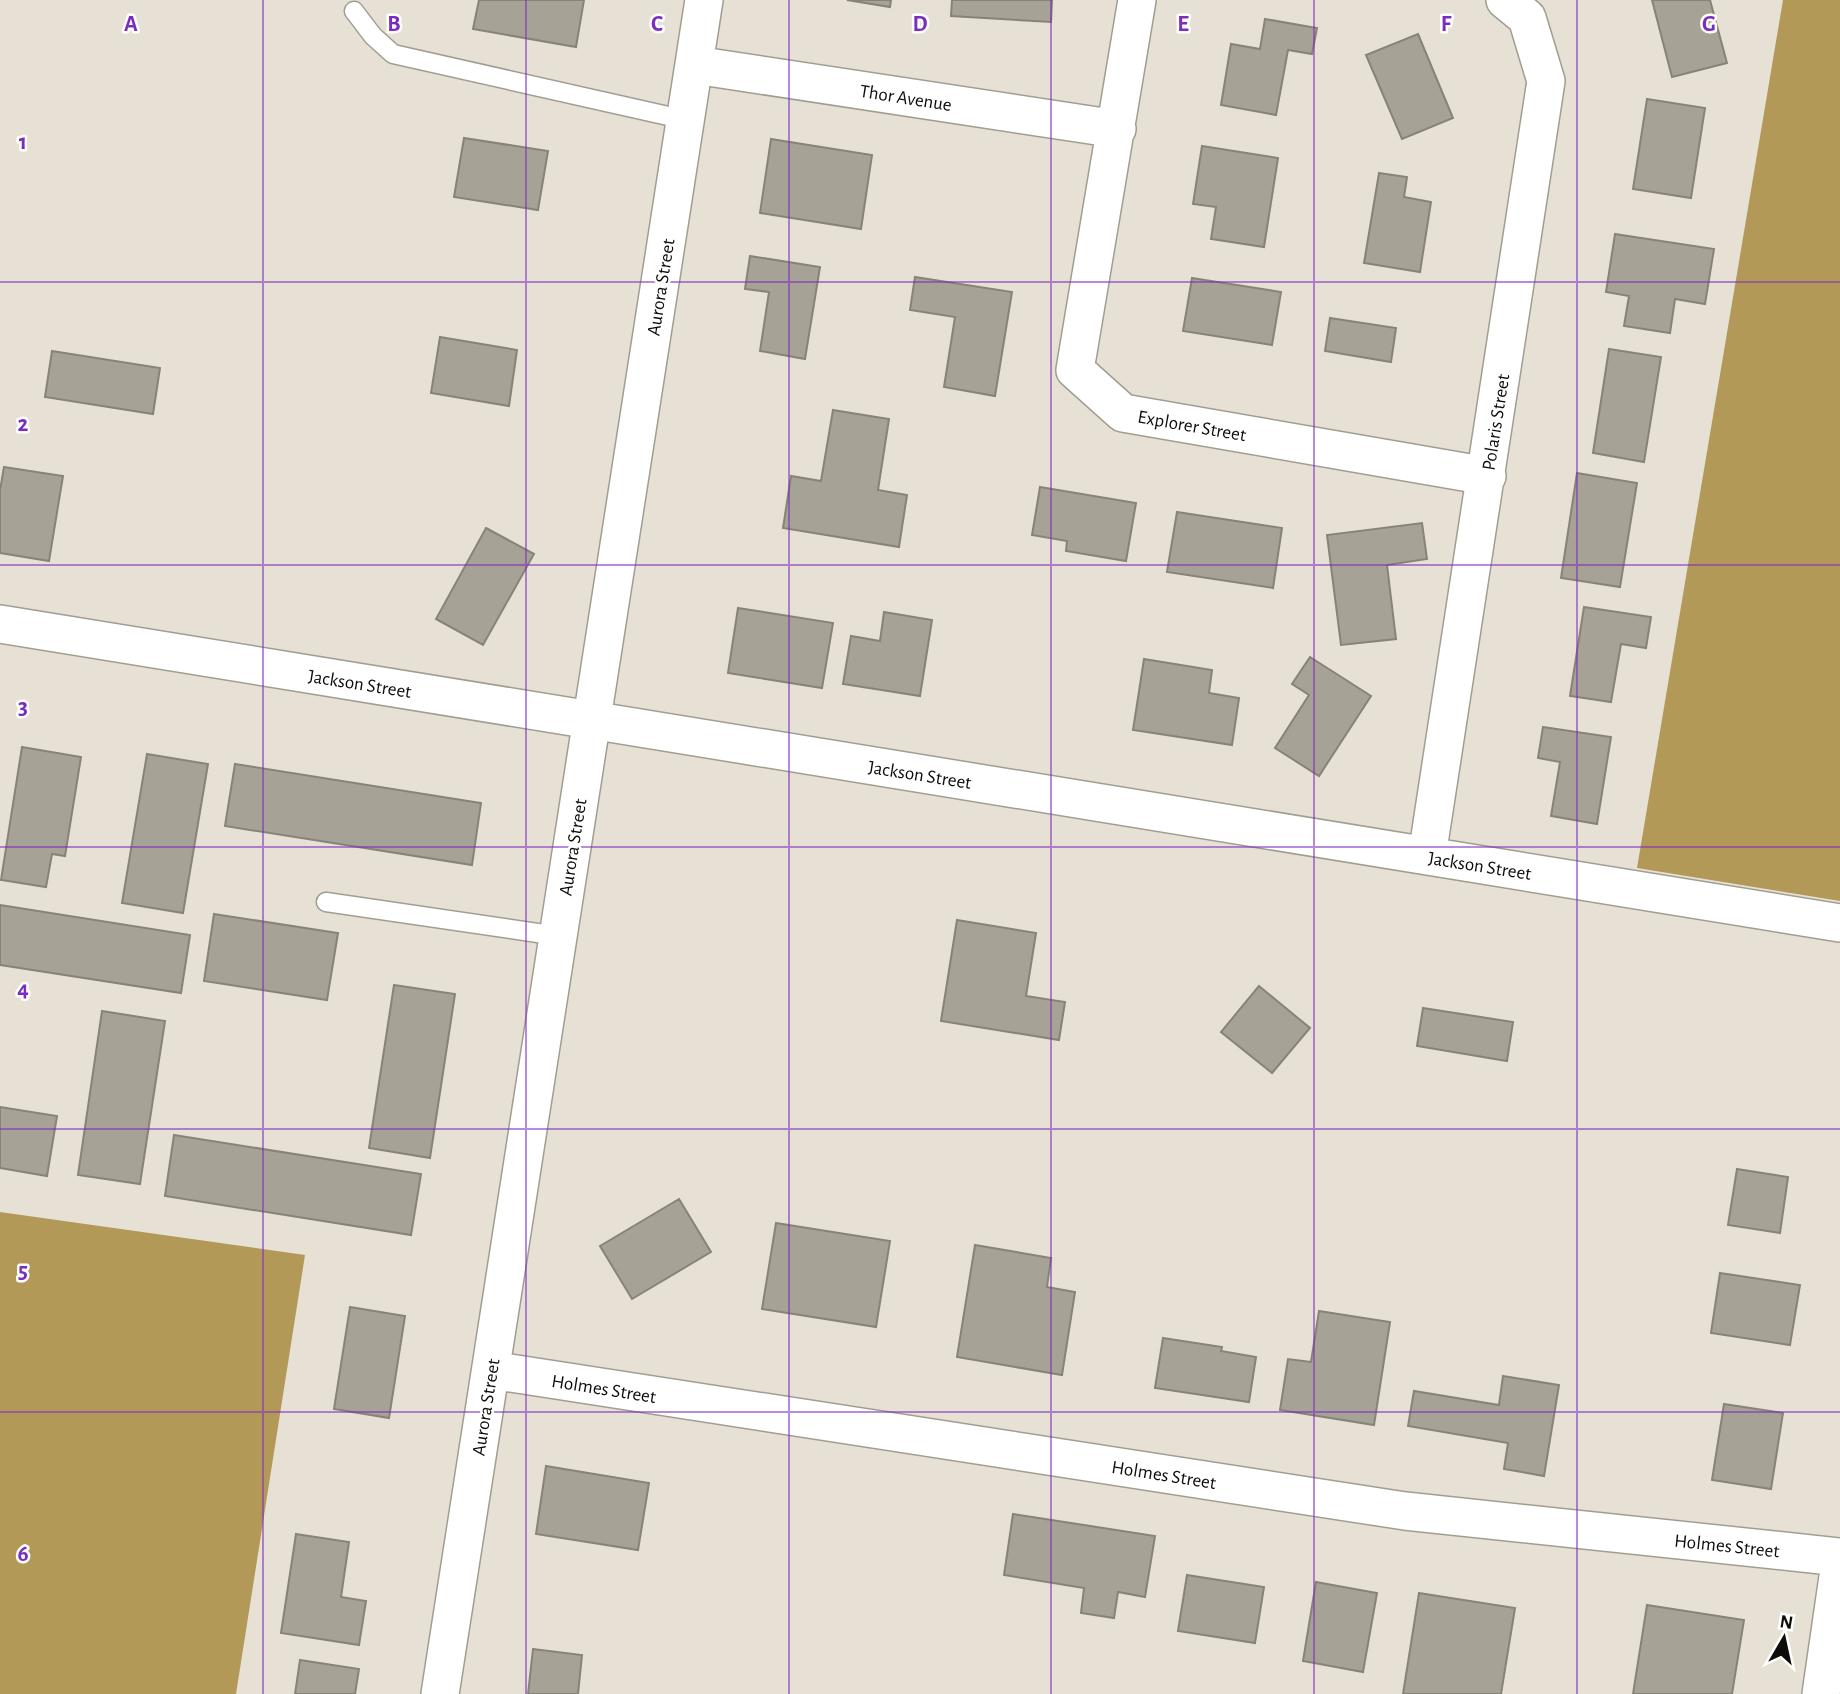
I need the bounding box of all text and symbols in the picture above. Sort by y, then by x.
text: A [124,13,138,36]
text: B [387,13,401,36]
text: C [651,13,663,36]
text: D [912,13,928,36]
text: E [1177,13,1189,36]
text: F [1441,13,1452,36]
text: G [1702,13,1716,36]
street label: Thor Avenue [858,82,953,115]
text: 1 [19,131,27,154]
street label: Aurora Street [644,237,679,337]
street label: Polaris Street [1479,373,1513,472]
street label: Explorer Street [1136,408,1247,445]
text: 2 [18,413,29,436]
street label: Jackson Street [307,667,413,702]
text: 3 [18,696,28,719]
street label: Jackson Street [867,758,973,793]
street label: Aurora Street [556,797,591,897]
street label: Jackson Street [1427,849,1533,884]
text: 4 [17,978,29,1001]
text: 5 [18,1260,28,1283]
street label: Aurora Street [469,1357,504,1457]
street label: Holmes Street [550,1372,657,1407]
street label: Holmes Street [1110,1458,1217,1493]
street label: Holmes Street [1673,1532,1780,1561]
text: 6 [17,1543,29,1566]
north arrow [1749,1603,1819,1673]
text: N [1778,1612,1794,1633]

